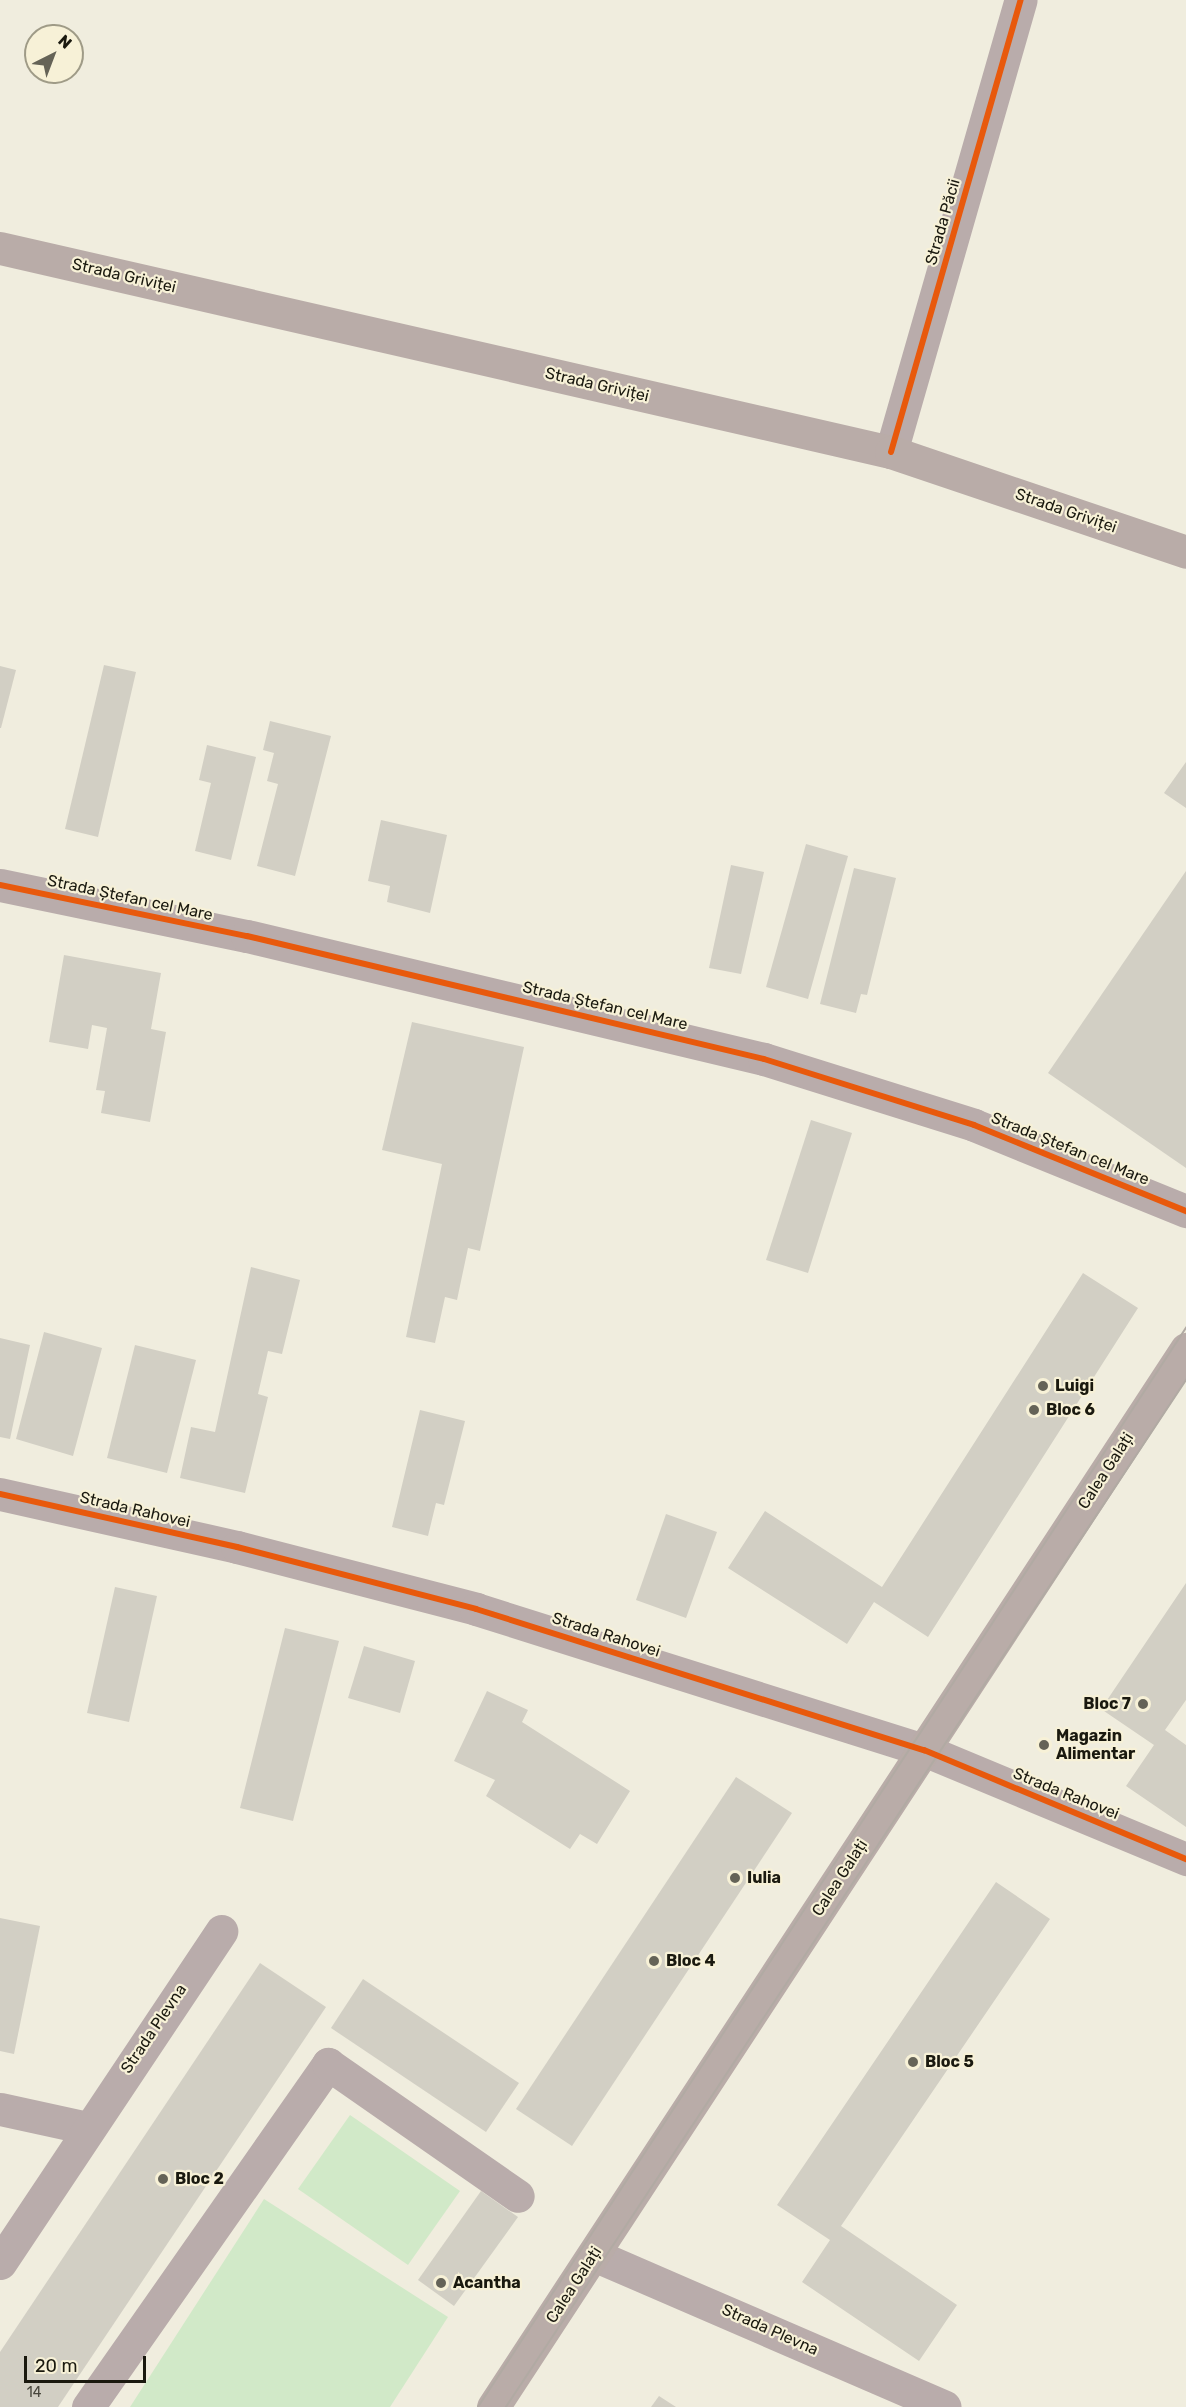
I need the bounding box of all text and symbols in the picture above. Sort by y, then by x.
north arrow [24,24,84,84]
text: N [54,31,76,53]
street label: Strada Păcii [922,177,964,267]
street label: Strada Griviței [70,255,178,297]
street label: Strada Griviței [543,364,651,406]
street label: Strada Griviței [1013,485,1119,537]
street label: Strada Ștefan cel Mare [45,871,215,925]
street label: Strada Ștefan cel Mare [521,978,689,1034]
street label: Strada Ștefan cel Mare [988,1108,1152,1190]
place label: Luigi [1055,1376,1094,1396]
marker: Luigi [1036,1379,1050,1393]
place label: Bloc 6 [1046,1400,1095,1420]
marker: Bloc 6 [1027,1403,1041,1417]
street label: Calea Galați [1074,1429,1138,1513]
street label: Strada Rahovei [78,1488,192,1532]
street label: Strada Rahovei [549,1608,663,1662]
place label: Bloc 7 [1083,1694,1131,1714]
marker: Bloc 7 [1136,1697,1150,1711]
place label: Magazin Alimentar [1056,1726,1135,1764]
marker: Magazin Alimentar [1037,1738,1051,1752]
street label: Strada Rahovei [1010,1764,1122,1824]
street label: Calea Galați [808,1836,872,1920]
place label: Iulia [747,1868,781,1888]
marker: Iulia [728,1871,742,1885]
place label: Bloc 4 [666,1951,715,1971]
marker: Bloc 4 [647,1954,661,1968]
street label: Strada Plevna [117,1981,191,2077]
place label: Bloc 5 [925,2052,974,2072]
marker: Bloc 5 [906,2055,920,2069]
place label: Bloc 2 [175,2169,224,2189]
marker: Bloc 2 [156,2172,170,2186]
street label: Calea Galați [542,2243,606,2327]
place label: Acantha [453,2273,521,2293]
marker: Acantha [434,2276,448,2290]
street label: Strada Plevna [719,2300,821,2360]
scale bar [27,2344,148,2382]
text: 20 m [35,2355,77,2377]
house number: 14 [27,2385,41,2401]

